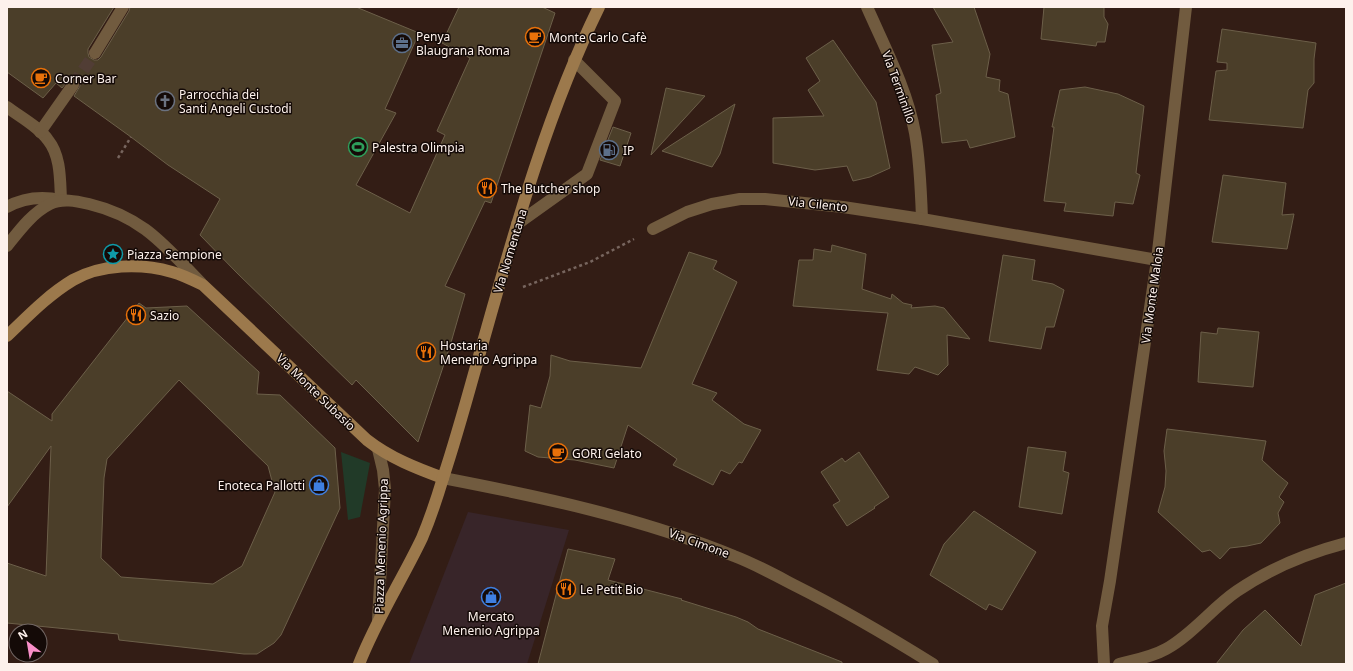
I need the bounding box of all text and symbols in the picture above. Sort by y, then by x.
cafe icon: Monte Carlo Cafè [524,26,546,48]
place label: Penya Blaugrana Roma [416,28,510,59]
place label: Monte Carlo Cafè [549,29,647,46]
office icon: Penya Blaugrana Roma [391,32,413,54]
street label: Via Terminillo [878,48,920,126]
cafe icon: Corner Bar [30,67,52,89]
place label: Corner Bar [55,70,117,87]
place label: Parrocchia dei Santi Angeli Custodi [179,86,292,117]
church icon: Parrocchia dei Santi Angeli Custodi [154,90,176,112]
sports icon: Palestra Olimpia [347,136,369,158]
place label: Palestra Olimpia [372,139,465,156]
fuel station icon: IP [598,139,620,161]
place label: IP [623,142,634,159]
restaurant icon: The Butcher shop [476,177,498,199]
place label: The Butcher shop [501,180,600,197]
street label: Via Cilento [787,192,849,216]
street label: Via Nomentana [489,207,531,295]
place icon: Piazza Sempione [102,243,124,265]
street label: Via Monte Maloia [1137,245,1167,345]
place label: Piazza Sempione [127,246,222,263]
restaurant icon: Sazio [125,304,147,326]
place label: Sazio [150,307,179,324]
place label: Hostaria Menenio Agrippa [440,337,537,368]
restaurant icon: Hostaria Menenio Agrippa [415,341,437,363]
street label: Via Monte Subasio [273,350,359,434]
cafe icon: GORI Gelato [547,442,569,464]
place label: GORI Gelato [572,445,642,462]
shop icon: Enoteca Pallotti [308,474,330,496]
place label: Enoteca Pallotti [218,477,305,494]
street label: Piazza Menenio Agrippa [370,478,392,614]
street label: Via Cimone [666,524,732,562]
restaurant icon: Le Petit Bio [555,578,577,600]
place label: Le Petit Bio [580,581,643,598]
shop icon: Mercato Menenio Agrippa [480,586,502,608]
place label: Mercato Menenio Agrippa [442,608,540,639]
north arrow [8,623,48,663]
text: N [15,625,30,643]

